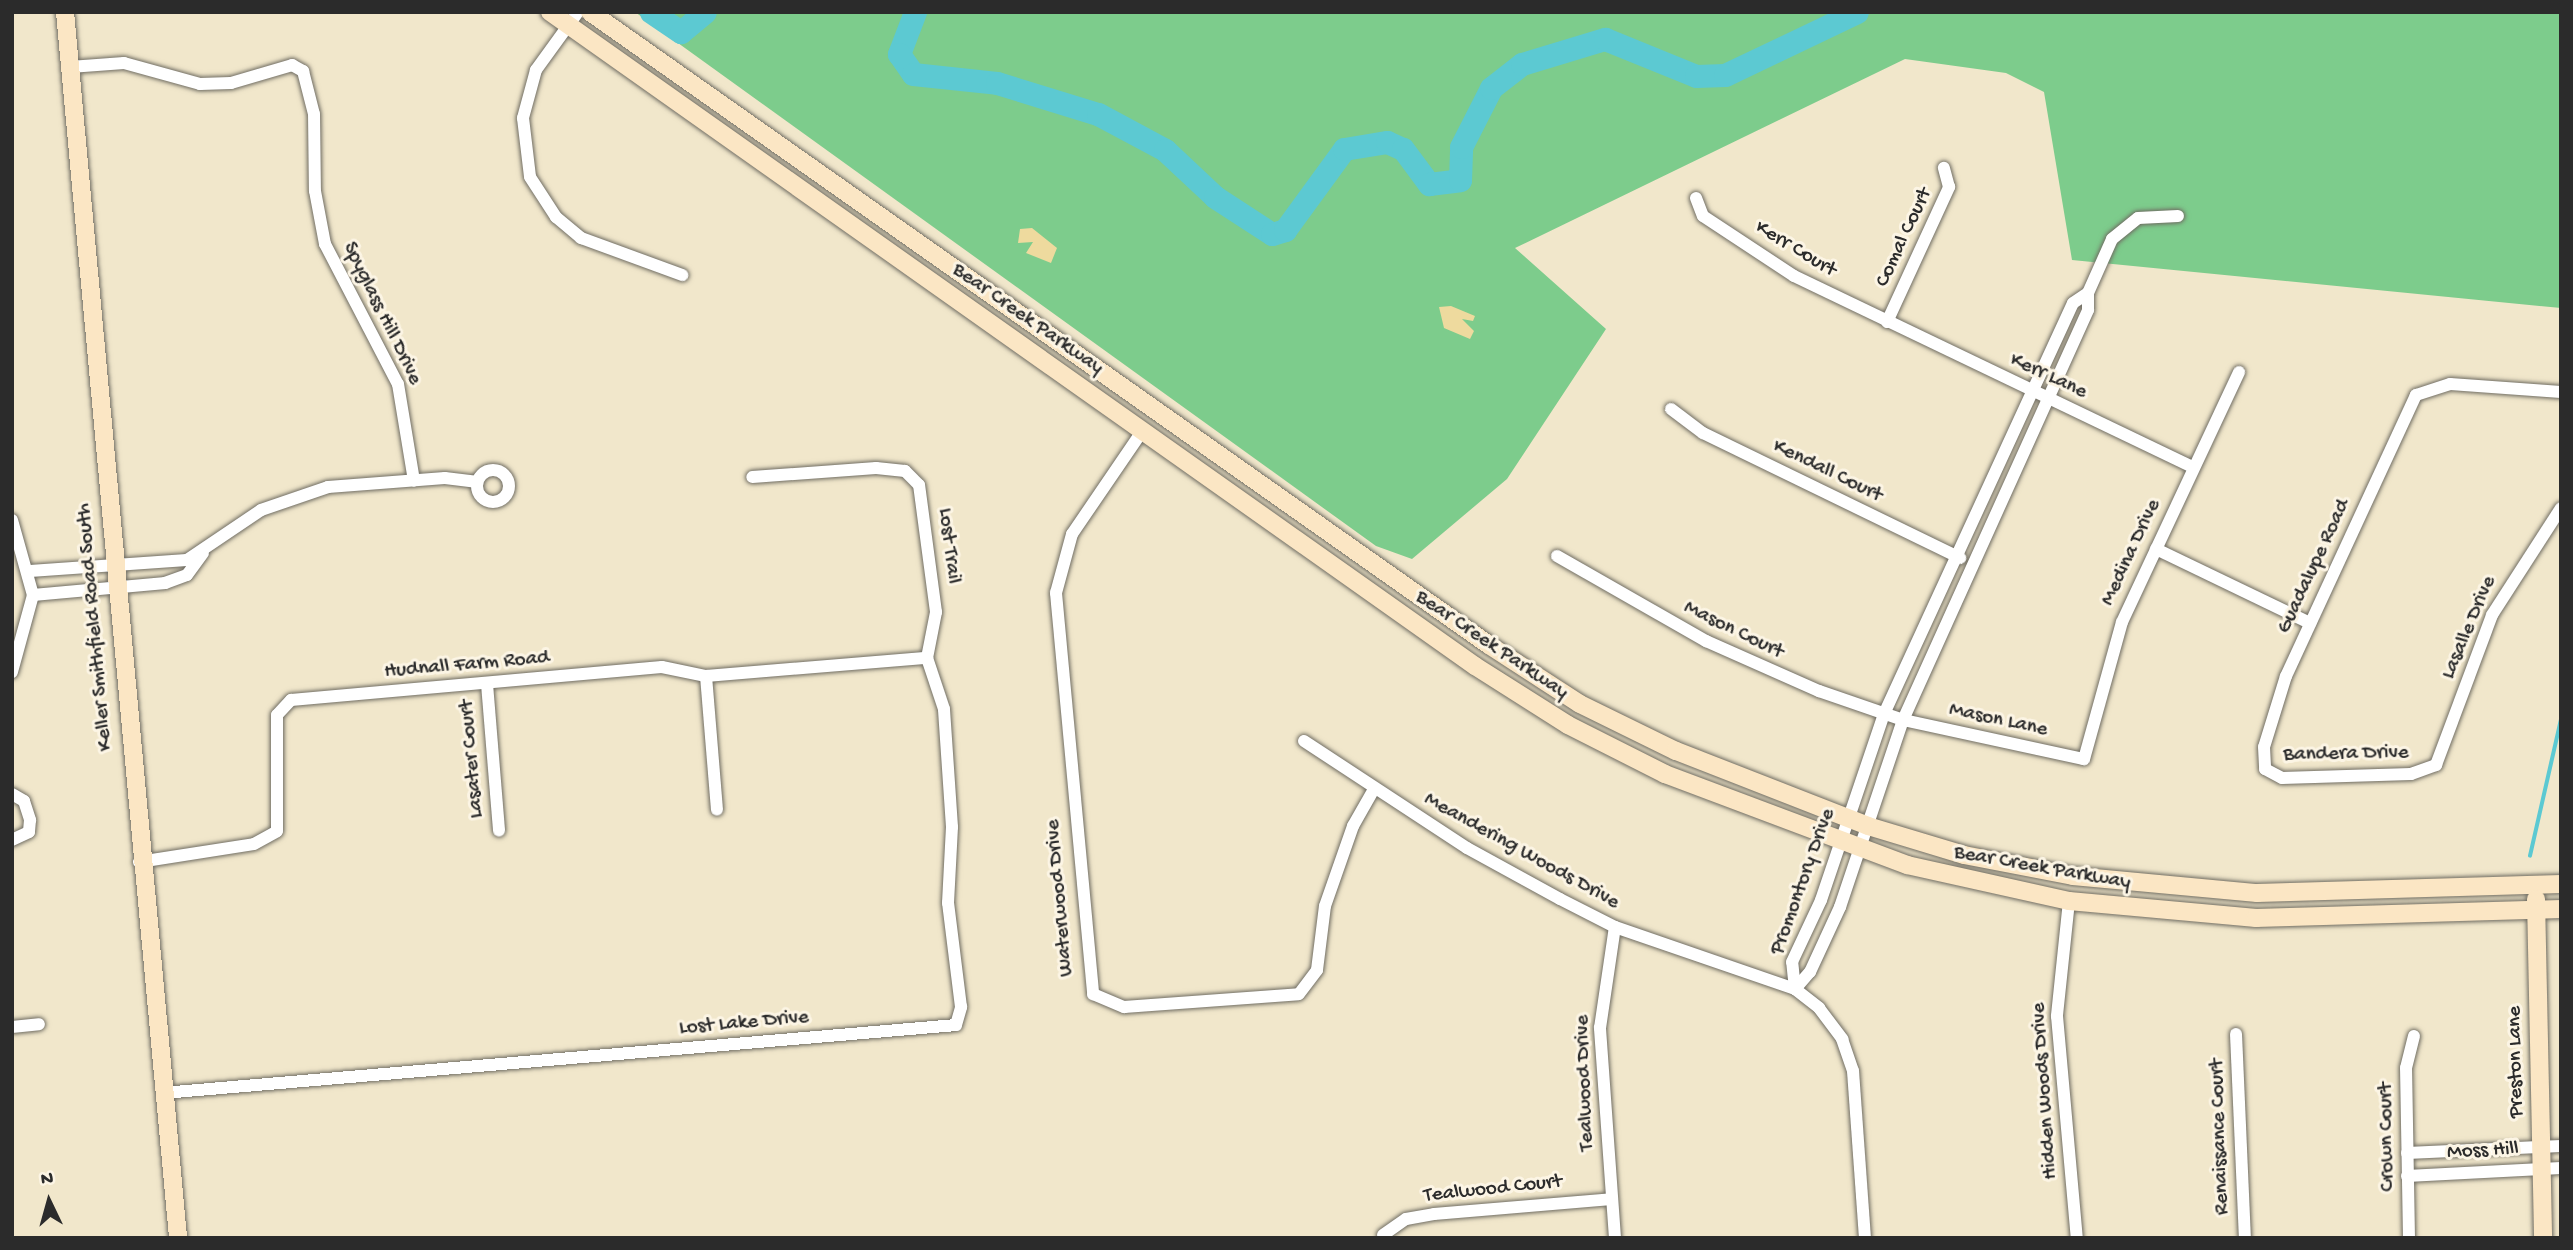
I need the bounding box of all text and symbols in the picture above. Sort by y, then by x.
street label: Comal Court [1871,184,1939,292]
street label: Kerr Court [1750,216,1840,284]
street label: Spyglass Hill Drive [336,239,426,389]
street label: Bear Creek Parkway [947,258,1107,382]
street label: Kerr Lane [2005,348,2091,406]
street label: Kendall Court [1768,435,1886,509]
street label: Medina Drive [2096,496,2168,610]
street label: Guadalupe Road [2273,496,2357,638]
street label: Keller Smithfield Road South [73,502,119,752]
street label: Lost Trail [931,507,965,585]
street label: Lasalle Drive [2437,573,2503,683]
street label: Bear Creek Parkway [1410,586,1572,706]
street label: Mason Court [1679,596,1787,666]
street label: Hudnall Farm Road [383,646,551,686]
street label: Mason Lane [1946,698,2050,744]
street label: Lasater Court [455,699,491,819]
street label: Bandera Drive [2283,741,2409,769]
street label: Meandering Woods Drive [1419,788,1623,916]
street label: Promontory Drive [1766,805,1842,959]
street label: Waterwood Drive [1042,818,1080,978]
street label: Bear Creek Parkway [1952,841,2132,897]
street label: Hidden Woods Drive [2027,1002,2065,1180]
street label: Lost Lake Drive [678,1006,810,1042]
street label: Preston Lane [2503,1006,2531,1118]
street label: Tealwood Drive [1571,1014,1601,1152]
street label: Renaissance Court [2206,1058,2236,1216]
street label: Crown Court [2374,1082,2402,1192]
street label: Moss Hill [2447,1138,2519,1166]
north arrow [14,1166,84,1236]
text: N [40,1168,54,1192]
street label: Tealwood Court [1423,1170,1563,1210]

